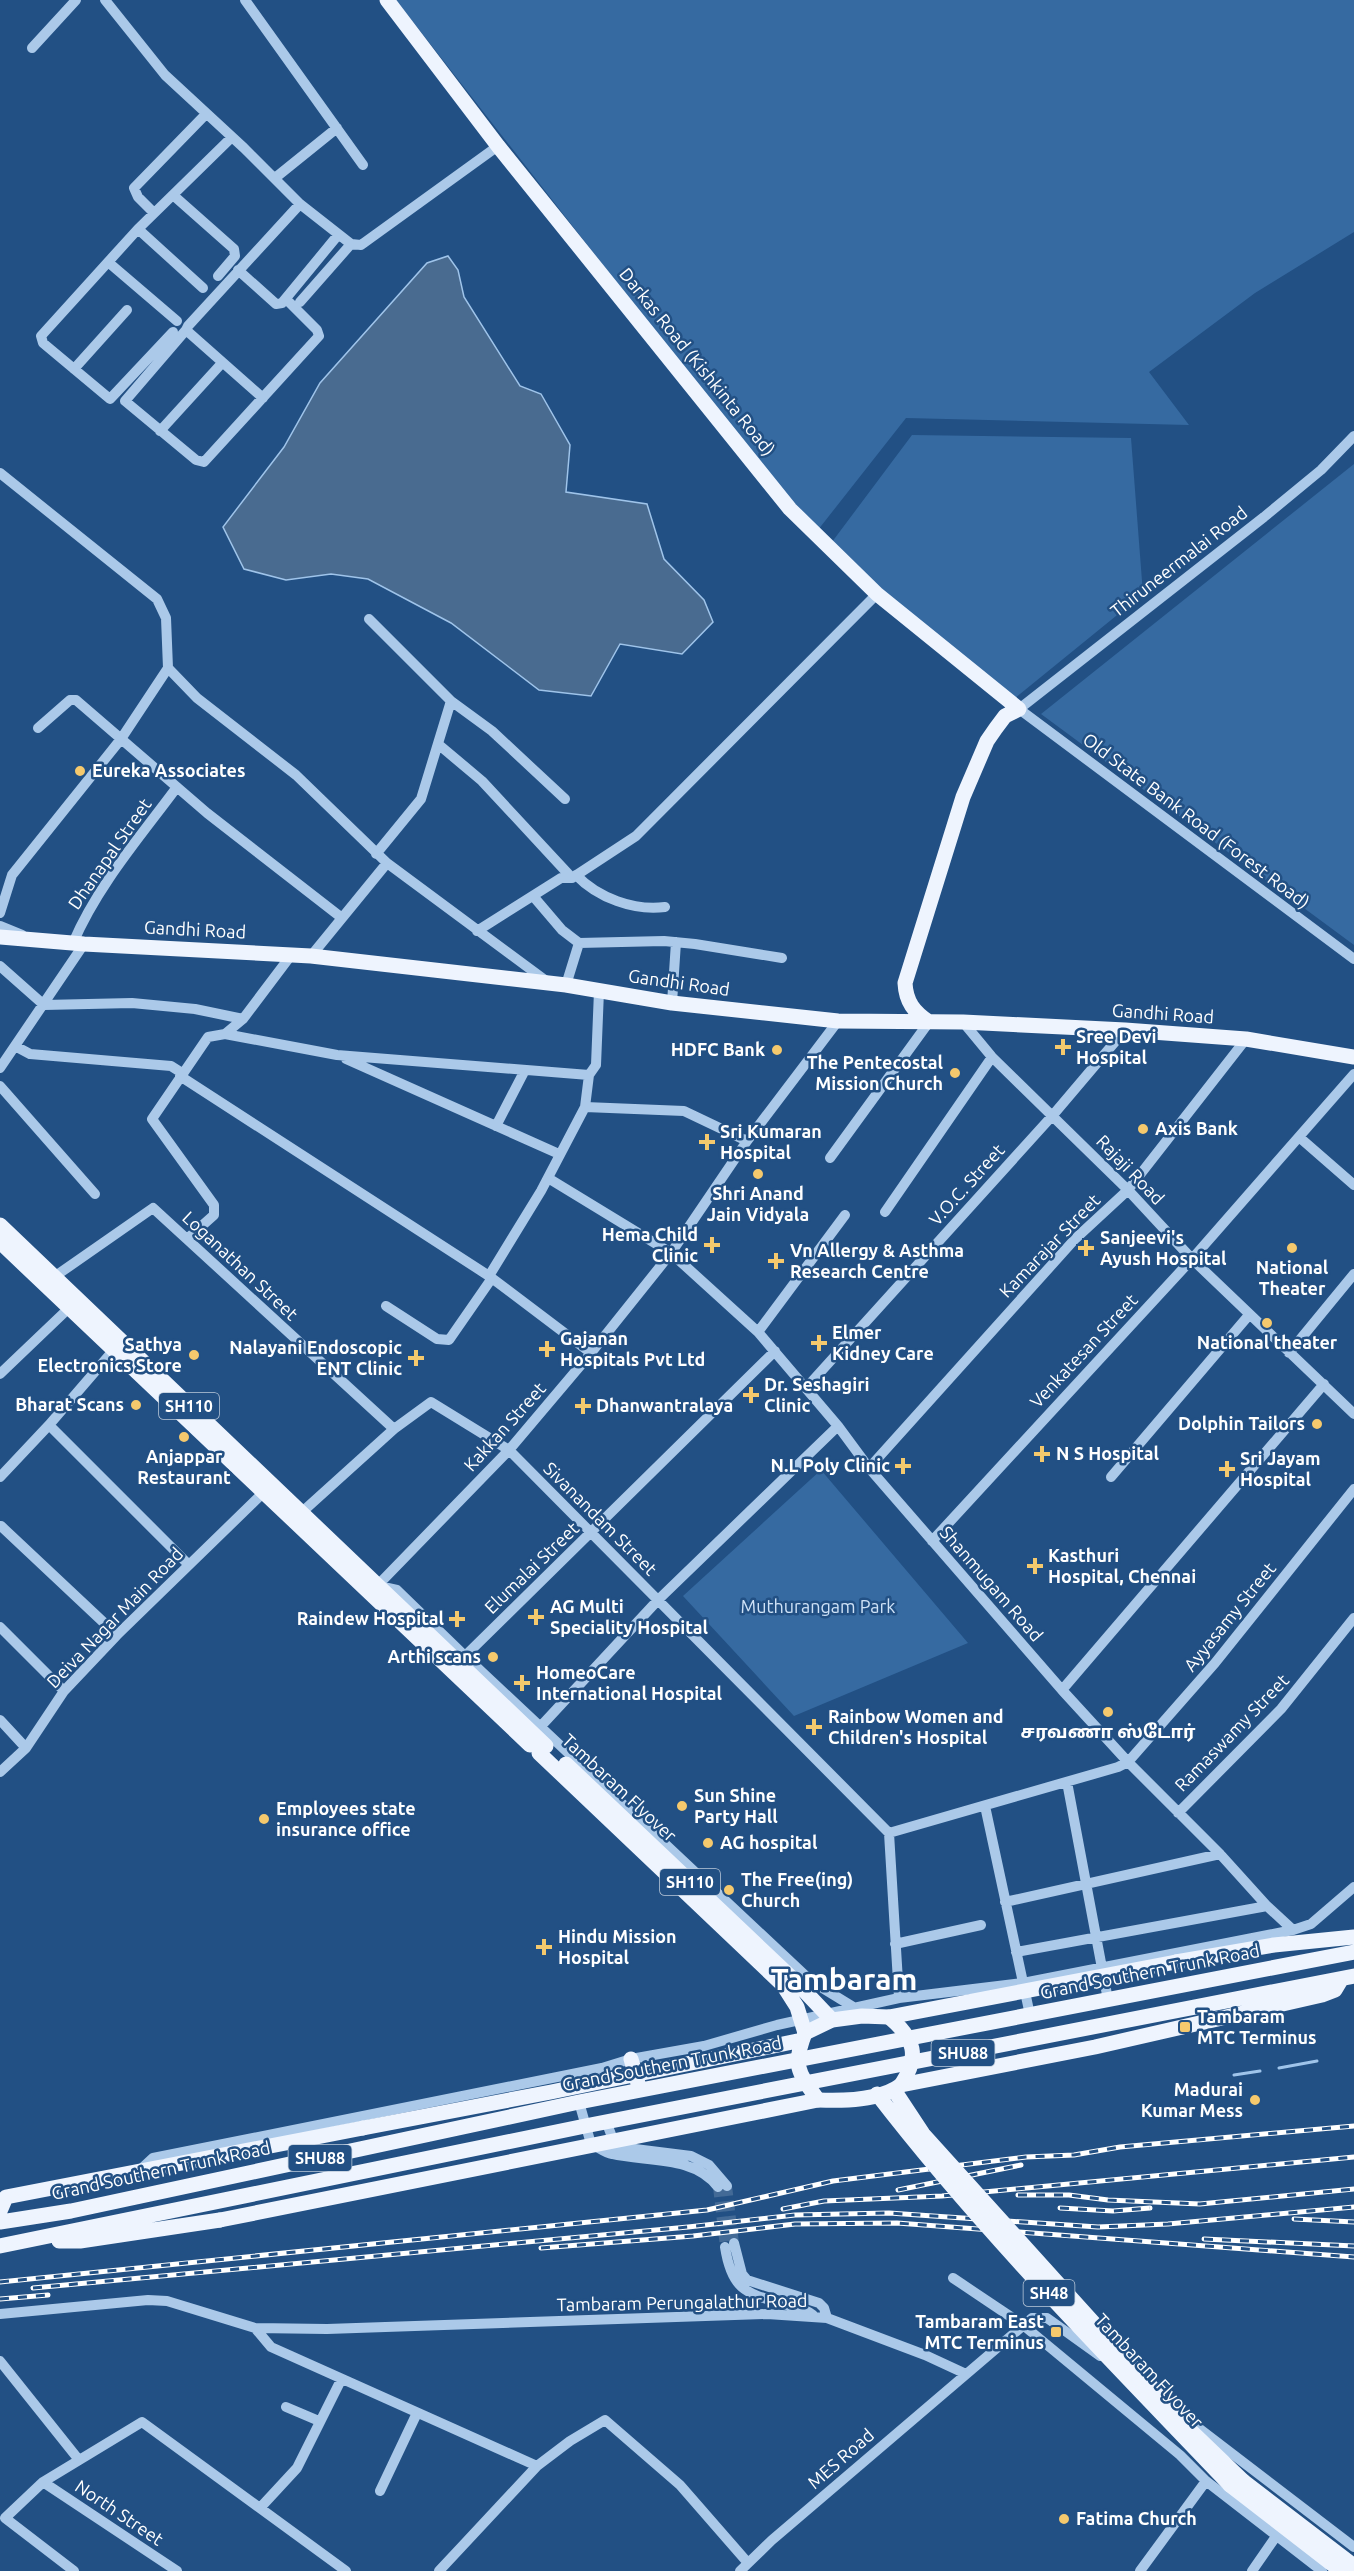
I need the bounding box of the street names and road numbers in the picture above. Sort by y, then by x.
street label: Darkas Road (Kishkinta Road) [615,264,780,460]
street label: Thiruneermalai Road [1106,502,1251,621]
street label: Old State Bank Road (Forest Road) [1079,728,1314,913]
street label: Dhanapal Street [64,794,155,913]
street label: Gandhi Road [143,916,247,942]
street label: Gandhi Road [627,965,731,999]
street label: Gandhi Road [1111,999,1215,1027]
street label: Rajaji Road [1093,1131,1169,1208]
street label: V.O.C. Street [925,1140,1008,1229]
street label: Kamarajar Street [995,1189,1104,1301]
street label: Loganathan Street [179,1207,302,1324]
street label: Venkatesan Street [1025,1289,1141,1411]
street label: Kakkan Street [459,1378,549,1475]
road number: SH110 [159,1393,219,1419]
street label: Sivanandam Street [540,1458,661,1579]
street label: Elumalai Street [480,1517,582,1617]
street label: Shanmugam Road [936,1522,1047,1645]
street label: Deiva Nagar Main Road [42,1543,186,1691]
street label: Ayyasamy Street [1179,1558,1279,1675]
street label: Ramaswamy Street [1170,1670,1292,1795]
street label: Tambaram Flyover [559,1729,681,1845]
road number: SH110 [660,1869,720,1895]
street label: Grand Southern Trunk Road [1038,1940,1261,2002]
street label: Grand Southern Trunk Road [560,2032,783,2094]
road number: SHU88 [932,2040,994,2066]
street label: Grand Southern Trunk Road [50,2137,272,2203]
road number: SHU88 [288,2145,352,2171]
road number: SH48 [1024,2280,1074,2306]
street label: Tambaram Perungalathur Road [556,2290,808,2314]
street label: Tambaram Flyover [1092,2309,1208,2432]
street label: MES Road [803,2424,877,2492]
street label: North Street [72,2475,167,2549]

